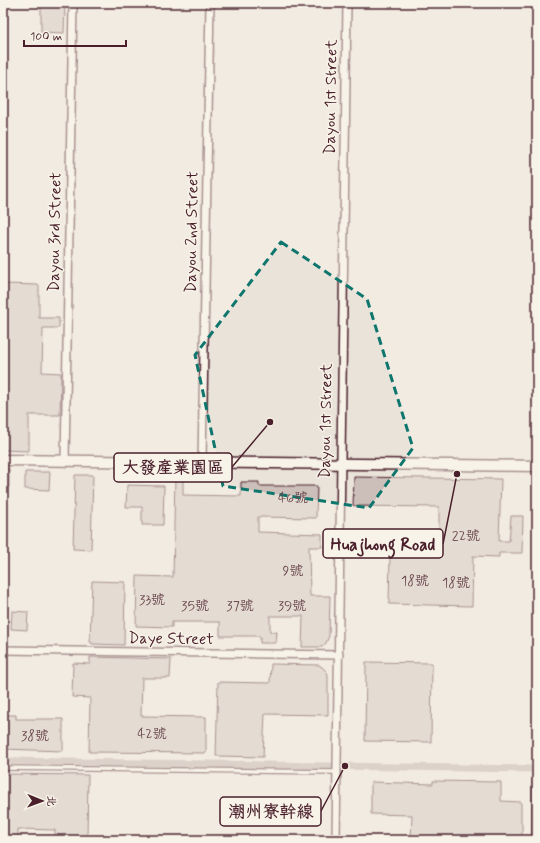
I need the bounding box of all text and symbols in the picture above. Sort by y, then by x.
scale bar [24,22,126,48]
text: 100 m [30,29,62,45]
street label: Dayou 1st Street [319,39,343,155]
street label: Dayou 2nd Street [180,170,204,293]
street label: Dayou 3rd Street [43,172,67,292]
street label: Dayou 1st Street [314,363,338,479]
callout: 大發產業園區 [114,453,232,482]
text: 大發產業園區 [122,457,224,479]
house number: 46號 [278,489,308,507]
house number: 22號 [452,527,480,545]
callout: Huajhong Road [323,529,443,558]
text: Huajhong Road [331,534,436,559]
house number: 9號 [283,562,303,580]
house number: 18號 [401,572,429,590]
house number: 18號 [442,574,470,592]
house number: 33號 [139,591,165,609]
house number: 35號 [181,597,209,615]
house number: 37號 [226,597,254,615]
house number: 39號 [278,597,306,615]
street label: Daye Street [128,628,214,650]
house number: 42號 [137,725,167,743]
house number: 38號 [21,727,49,745]
north arrow [22,781,62,821]
text: 北 [44,796,58,807]
callout: 潮州寮幹線 [220,797,321,826]
text: 潮州寮幹線 [229,801,314,823]

